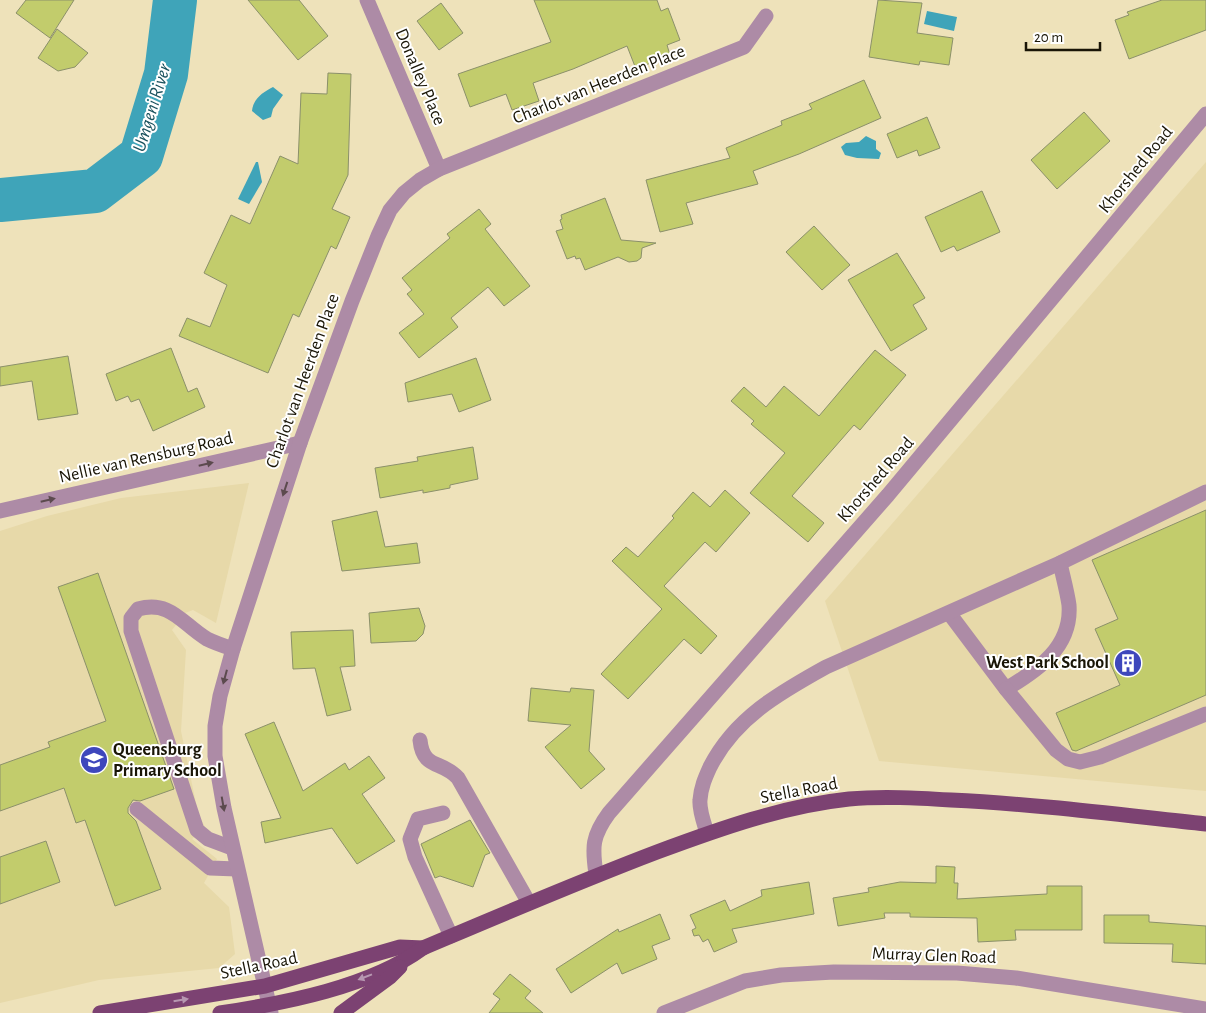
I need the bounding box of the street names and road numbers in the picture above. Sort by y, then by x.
street label: Donalley Place [392,26,448,128]
street label: Charlot van Heerden Place [510,42,688,128]
street label: Khorshed Road [1096,123,1176,217]
street label: Charlot van Heerden Place [263,291,343,471]
street label: Nellie van Rensburg Road [57,429,235,487]
street label: Khorshed Road [834,434,918,526]
street label: Stella Road [759,775,839,807]
street label: Murray Glen Road [871,945,997,967]
street label: Stella Road [219,949,299,983]

